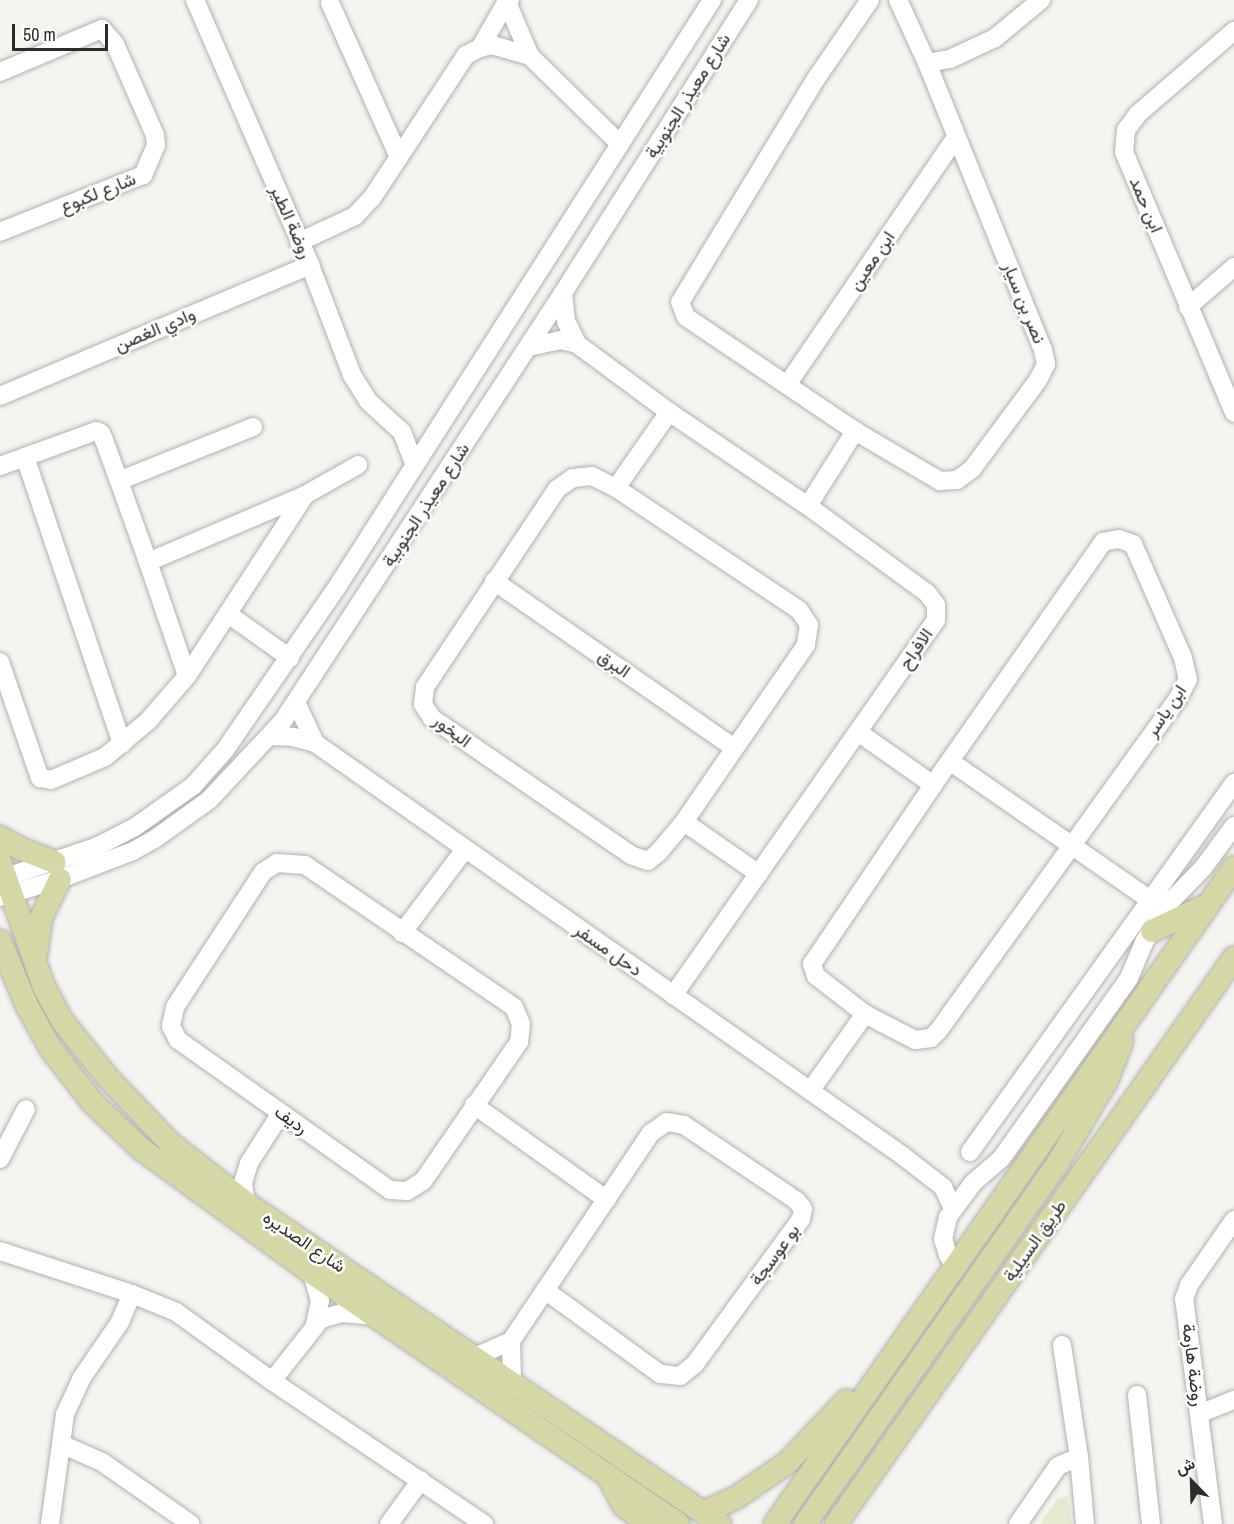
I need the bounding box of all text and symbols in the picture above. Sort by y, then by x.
scale bar [15,12,111,50]
text: 50 m [23,22,56,47]
street label: شارع معيذر الجنوبية [641,29,735,163]
street label: شارع لكبوع [57,168,139,218]
street label: ابن حمد [1125,174,1167,236]
street label: روضة الطير [265,182,317,262]
street label: ابن معين [844,227,900,295]
street label: نصر بن سيار [998,259,1050,347]
street label: وادي الغصن [111,303,199,357]
street label: شارع معيذر الجنوبية [378,439,474,571]
street label: الافراح [894,625,938,673]
street label: البرق [594,645,634,683]
street label: ابن ياسر [1141,681,1191,741]
street label: البخور [429,710,475,752]
street label: دحل مسفر [570,919,646,981]
street label: رديف [270,1101,312,1139]
street label: طريق السيلية [999,1196,1071,1286]
street label: شارع الصديره [259,1207,349,1277]
street label: بو عوسجة [746,1220,804,1290]
street label: روضة هارمة [1177,1322,1209,1408]
north arrow [1162,1452,1222,1512]
text: ش [1172,1452,1198,1479]

